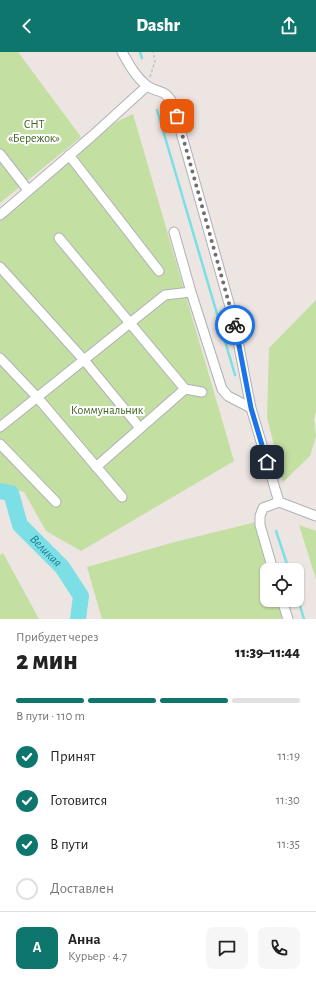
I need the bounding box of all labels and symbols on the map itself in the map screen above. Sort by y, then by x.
pin [160,99,194,133]
park label: СНТ «Бережок» [8,118,60,144]
courier [215,305,255,345]
park label: Коммунальник [71,404,144,417]
pin [250,445,284,479]
water label: Великая [27,532,64,569]

